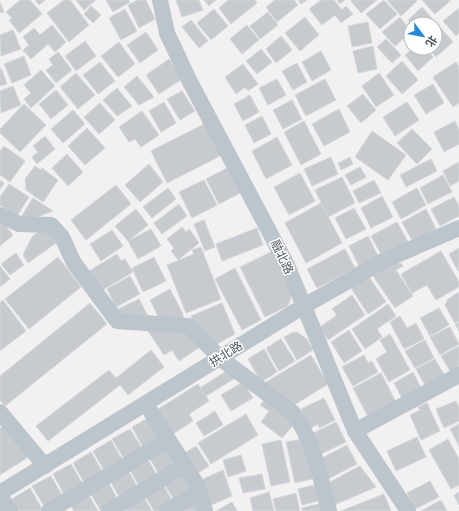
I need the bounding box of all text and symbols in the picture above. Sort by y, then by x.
north arrow [403,16,443,56]
text: 北 [423,33,441,50]
street label: 融北路 [267,237,298,277]
street label: 拱北路 [206,337,246,370]

